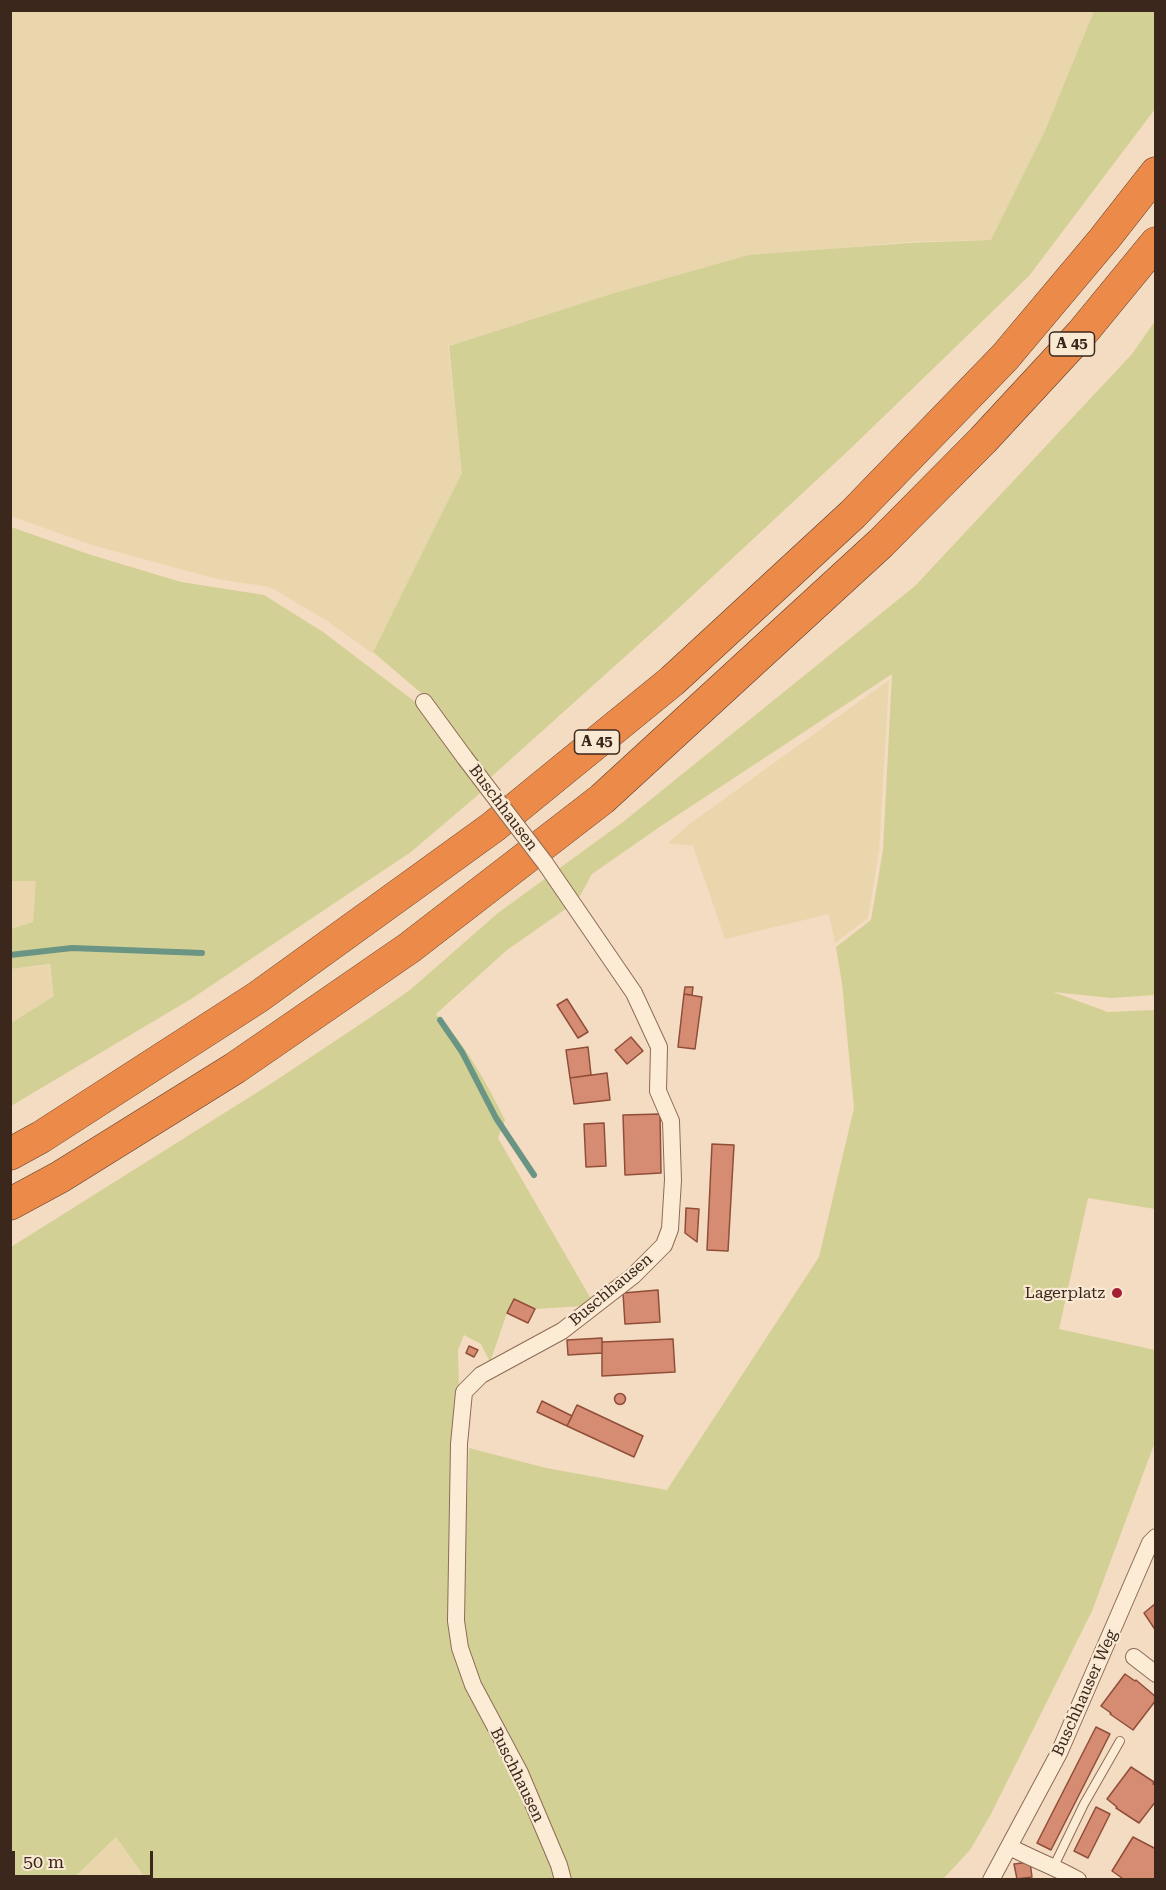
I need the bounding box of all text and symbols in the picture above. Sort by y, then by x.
road number: A 45 [1050,332,1094,356]
road number: A 45 [574,730,620,754]
street label: Buschhausen [464,761,542,855]
street label: Buschhausen [566,1250,656,1330]
place label: Lagerplatz [1025,1283,1105,1303]
marker: Lagerplatz [1110,1286,1124,1300]
street label: Buschhauser Weg [1049,1627,1121,1759]
street label: Buschhausen [486,1725,548,1825]
scale bar [15,1839,156,1877]
text: 50 m [23,1851,64,1872]

